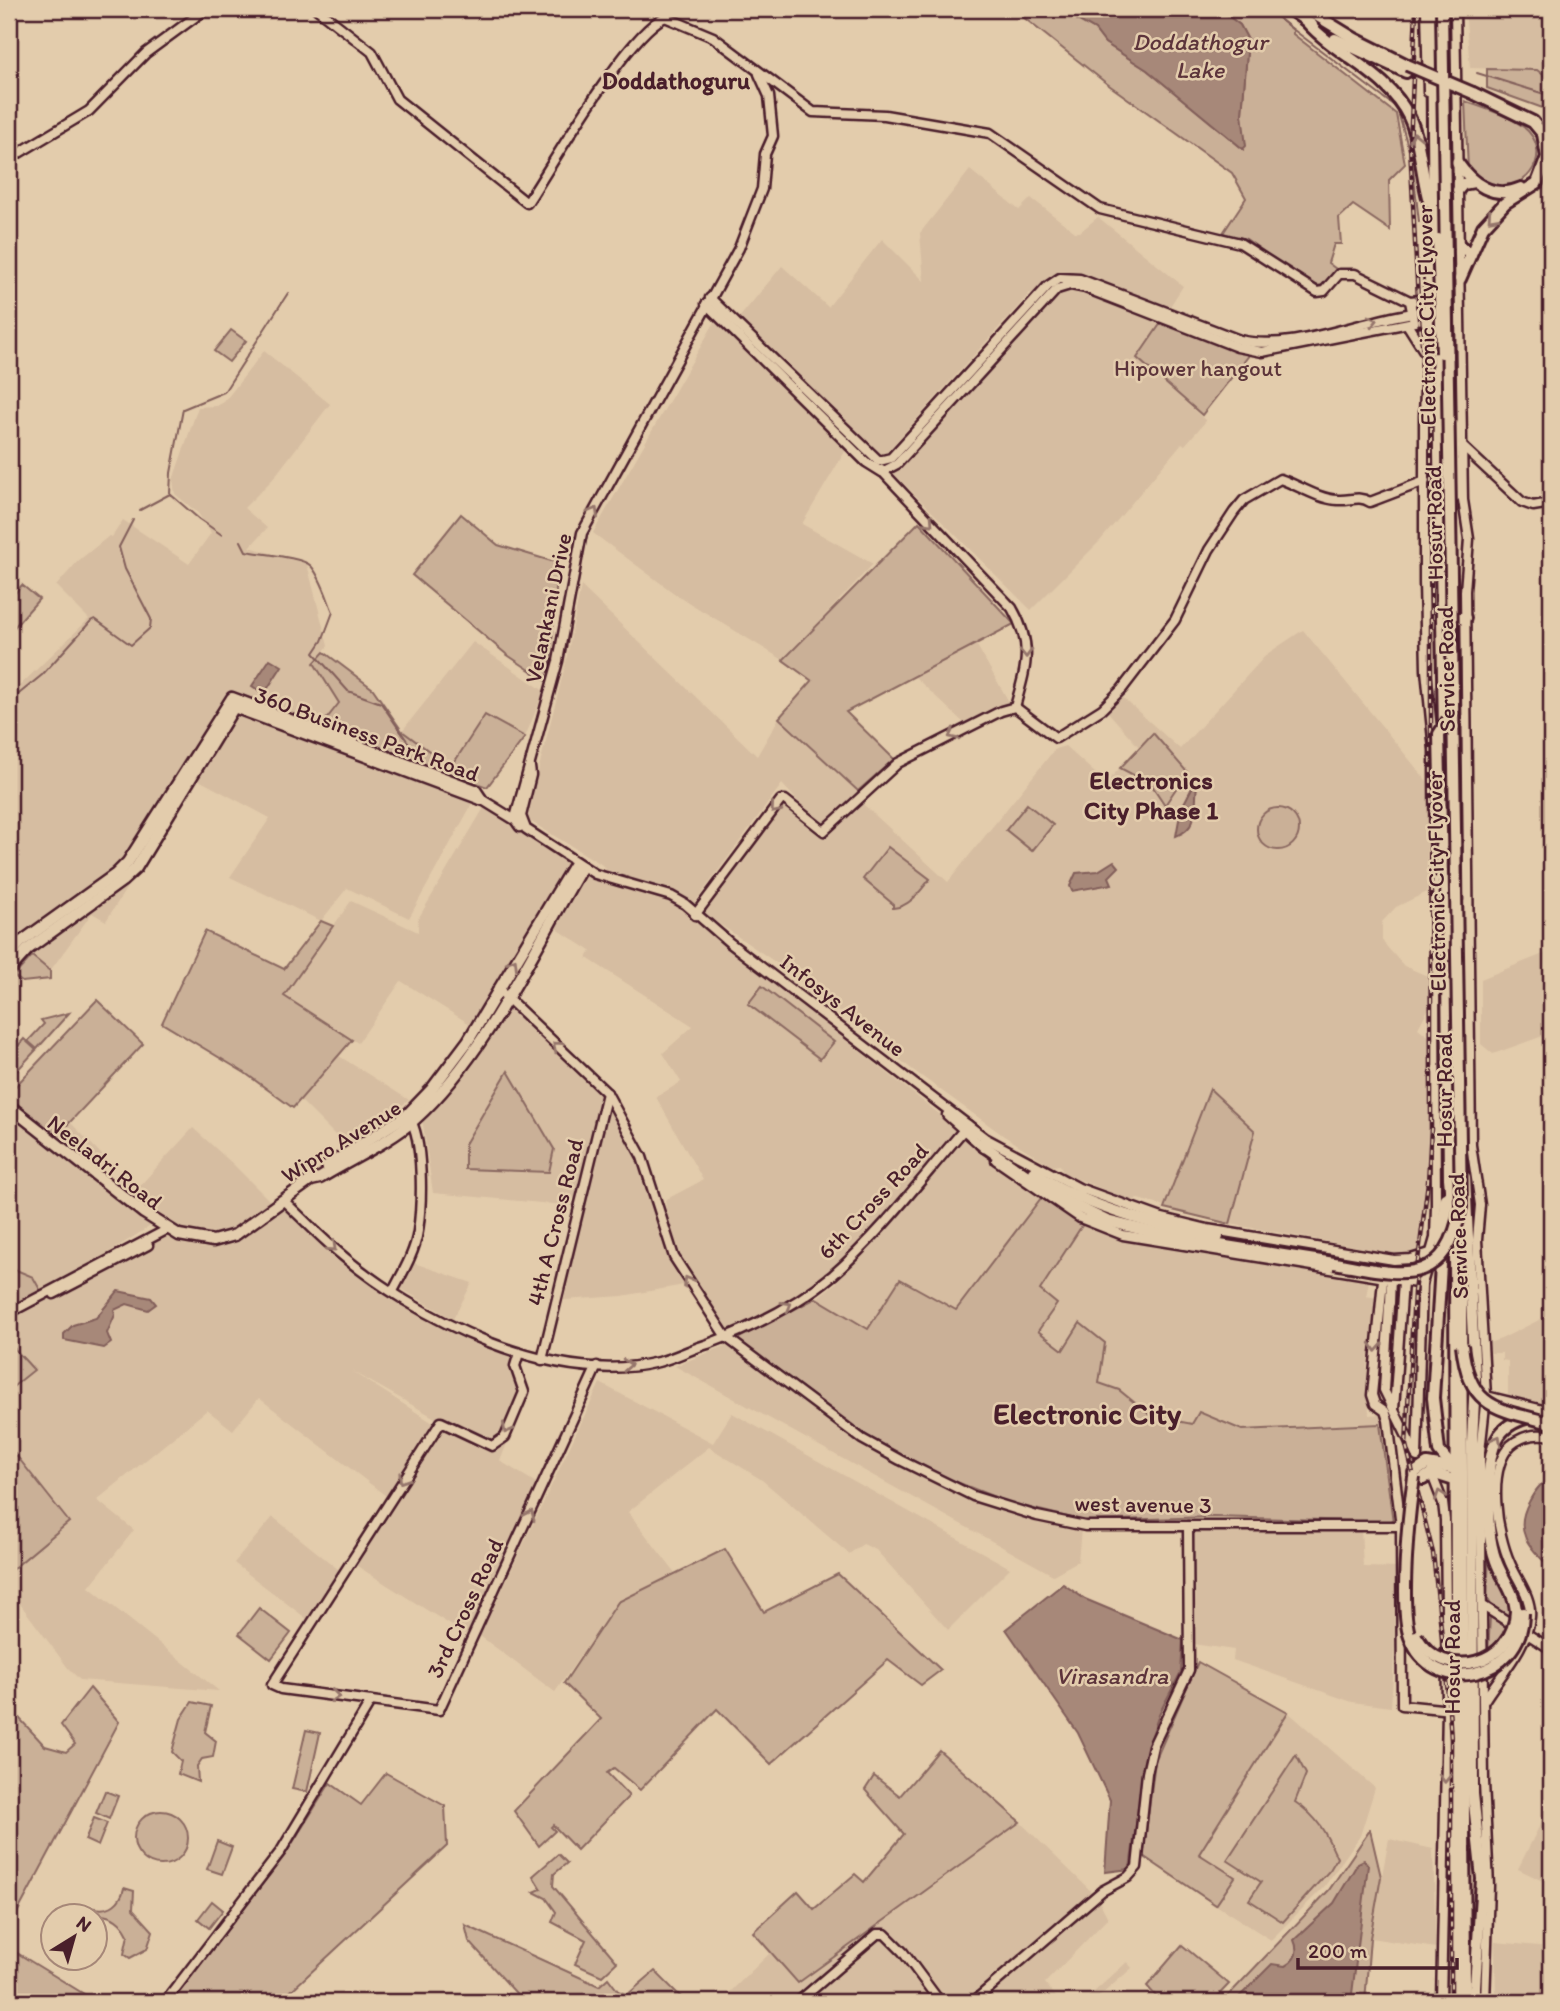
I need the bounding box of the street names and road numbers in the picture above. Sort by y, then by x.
street label: Electronic City Flyover [1410,204,1442,426]
street label: Hosur Road [1419,465,1449,581]
street label: Velankani Drive [518,530,578,686]
street label: Service Road [1431,605,1461,732]
street label: 360 Business Park Road [251,680,484,788]
street label: Electronic City Flyover [1420,770,1452,992]
street label: Infosys Avenue [775,947,911,1063]
street label: Hosur Road [1430,1032,1458,1147]
street label: Wipro Avenue [276,1093,406,1189]
street label: Neeladri Road [42,1108,168,1216]
street label: 4th A Cross Road [521,1135,589,1308]
street label: 6th Cross Road [812,1136,935,1265]
street label: Service Road [1442,1172,1474,1300]
street label: west avenue 3 [1074,1489,1212,1519]
street label: 3rd Cross Road [420,1533,510,1682]
street label: Hosur Road [1438,1599,1466,1714]

